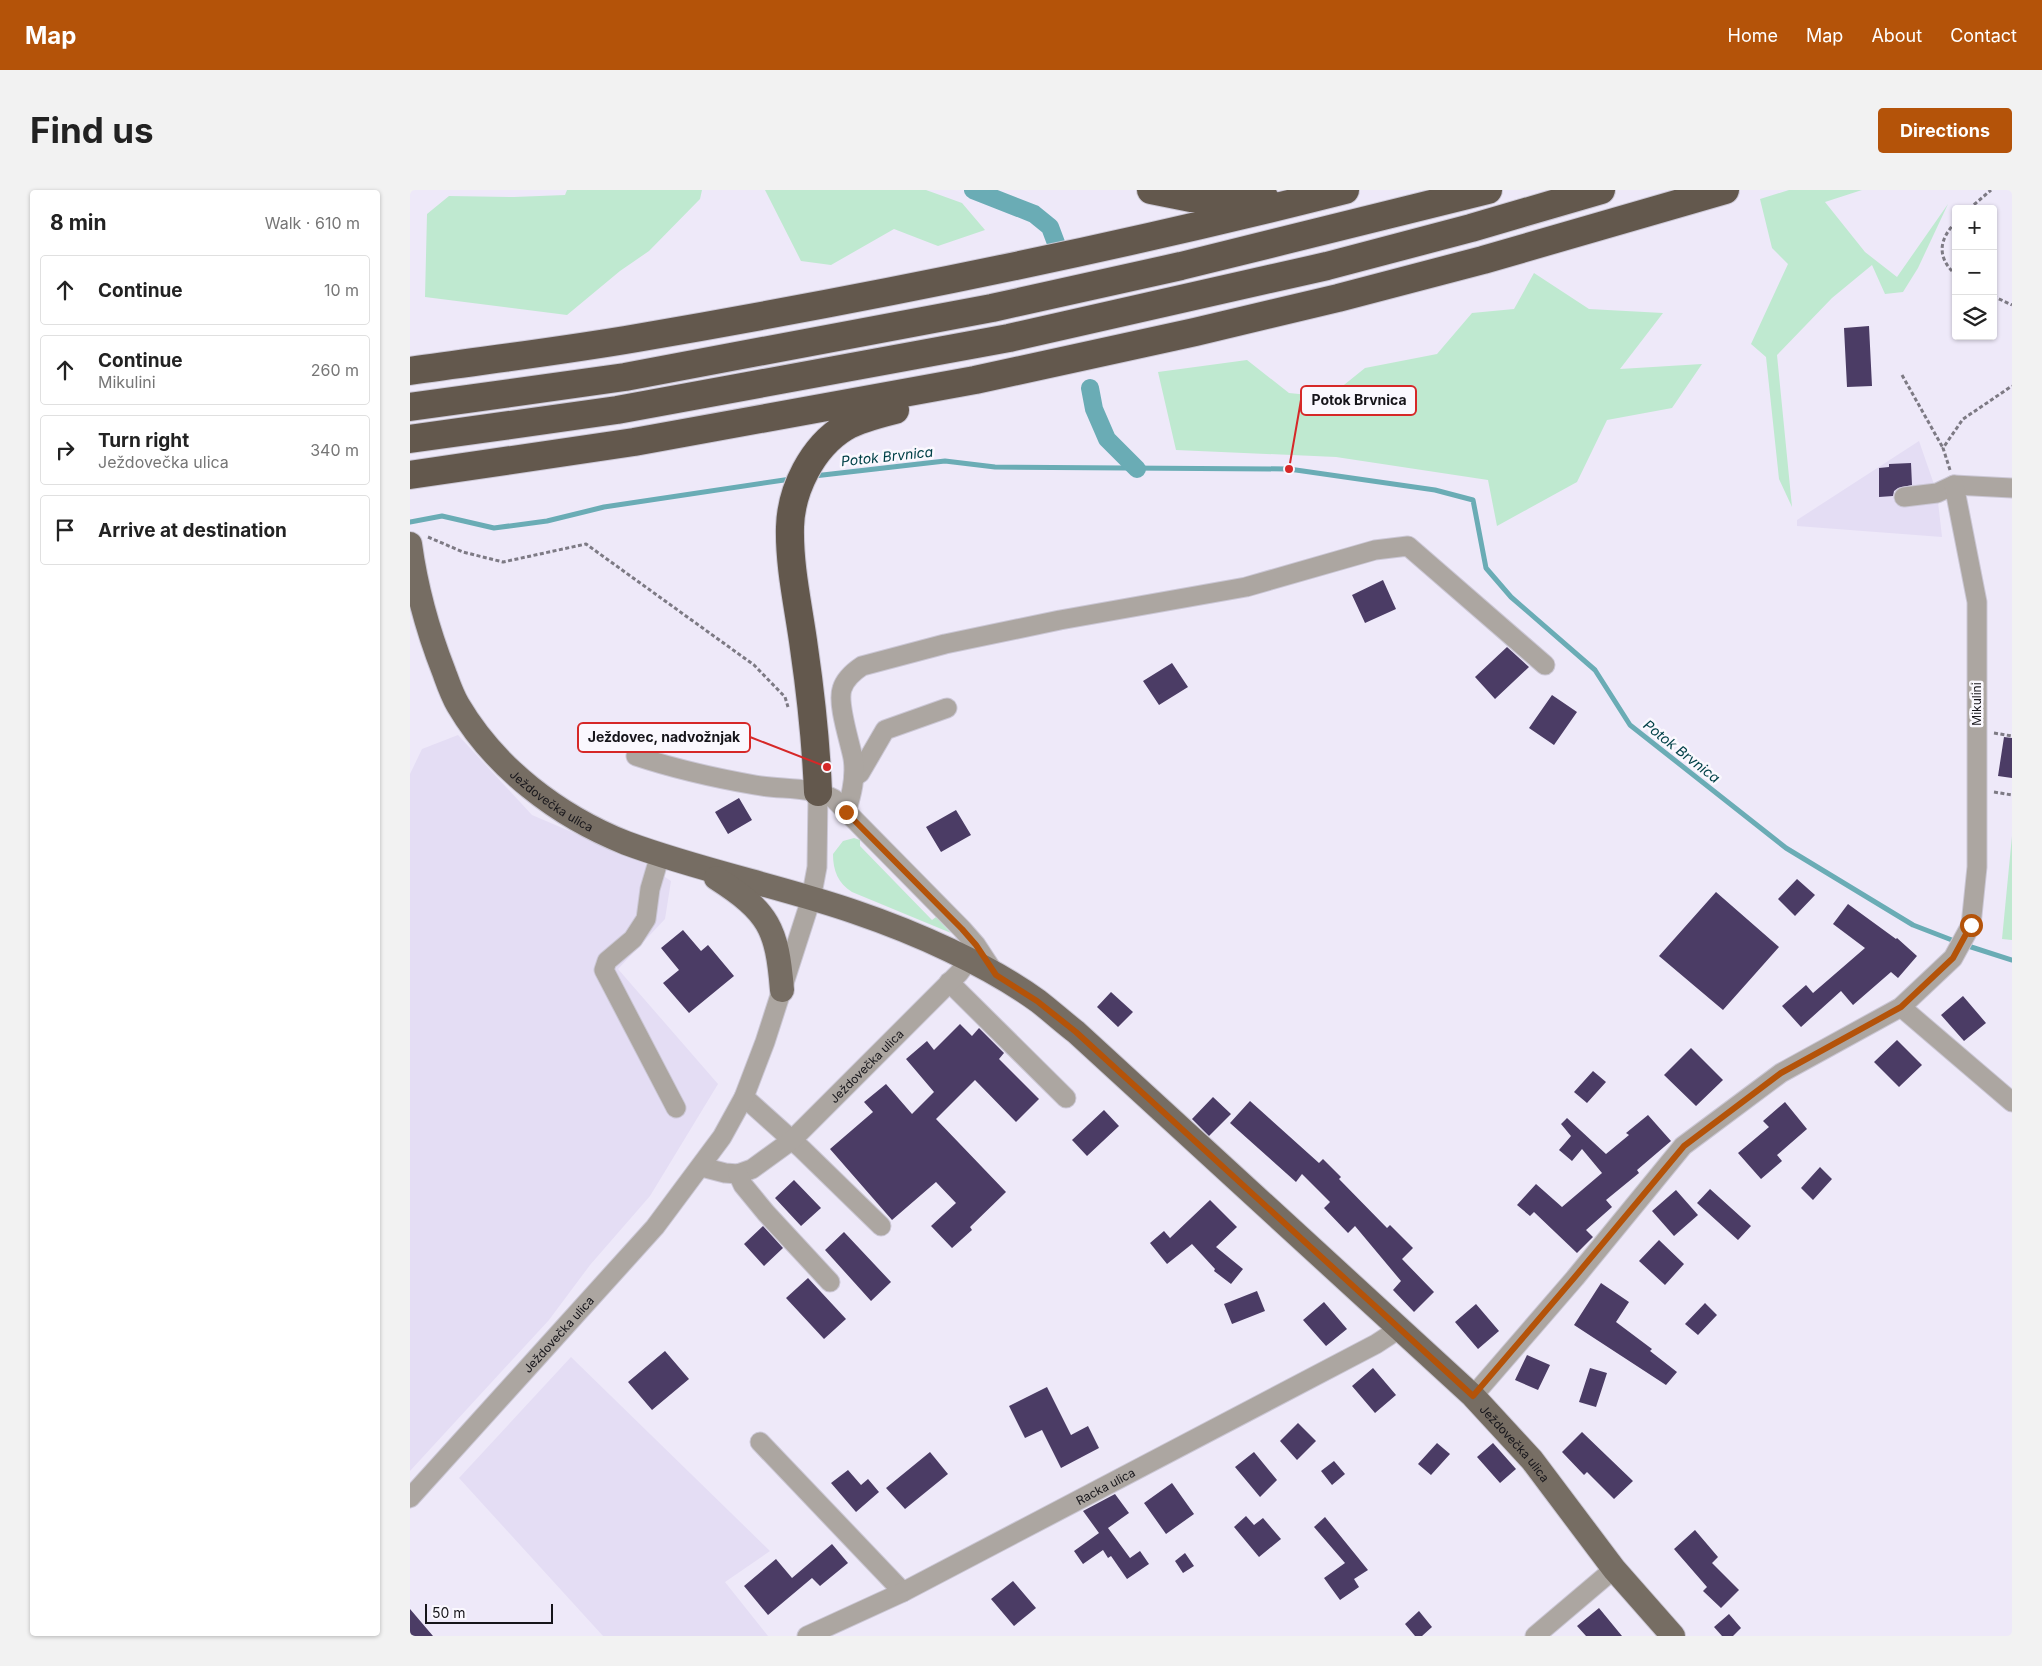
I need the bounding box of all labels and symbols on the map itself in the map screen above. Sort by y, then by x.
callout: Potok Brvnica [1301,386,1416,415]
text: Potok Brvnica [1311,391,1407,408]
water label: Potok Brvnica [840,443,934,469]
street label: Mikulini [1969,682,1984,726]
water label: Potok Brvnica [1640,716,1724,786]
callout: Ježdovec, nadvožnjak [578,723,750,752]
text: Ježdovec, nadvožnjak [588,728,741,745]
street label: Ježdovečka ulica [507,766,596,834]
route end [835,801,858,824]
route start [1960,914,1983,937]
street label: Ježdovečka ulica [826,1026,906,1106]
street label: Ježdovečka ulica [520,1293,597,1376]
street label: Ježdovečka ulica [1477,1401,1553,1485]
street label: Racka ulica [1073,1464,1137,1508]
scale bar [425,1601,552,1624]

